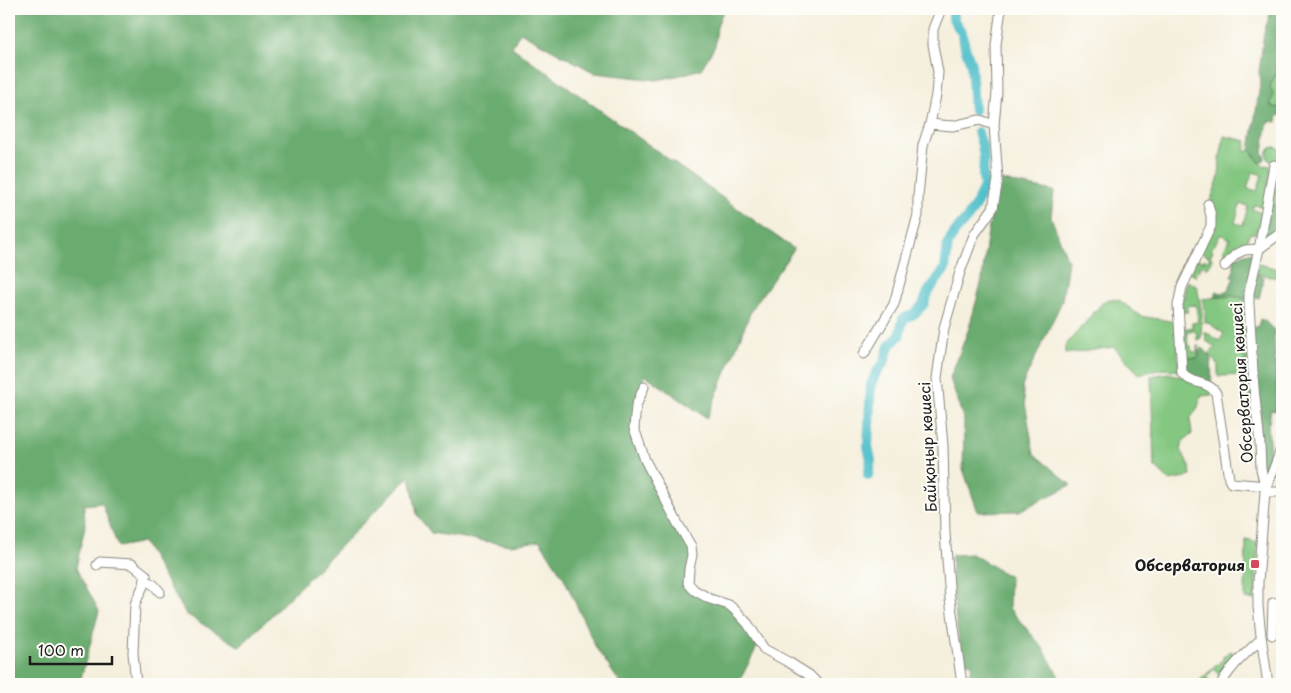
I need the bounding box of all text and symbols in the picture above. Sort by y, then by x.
street label: Обсерватория көшесі [1224,302,1258,464]
street label: Байқоңыр көшесі [912,381,942,513]
place label: Обсерватория [1135,553,1245,576]
marker: Обсерватория [1249,558,1261,570]
scale bar [30,633,112,665]
text: 100 m [38,638,84,661]

